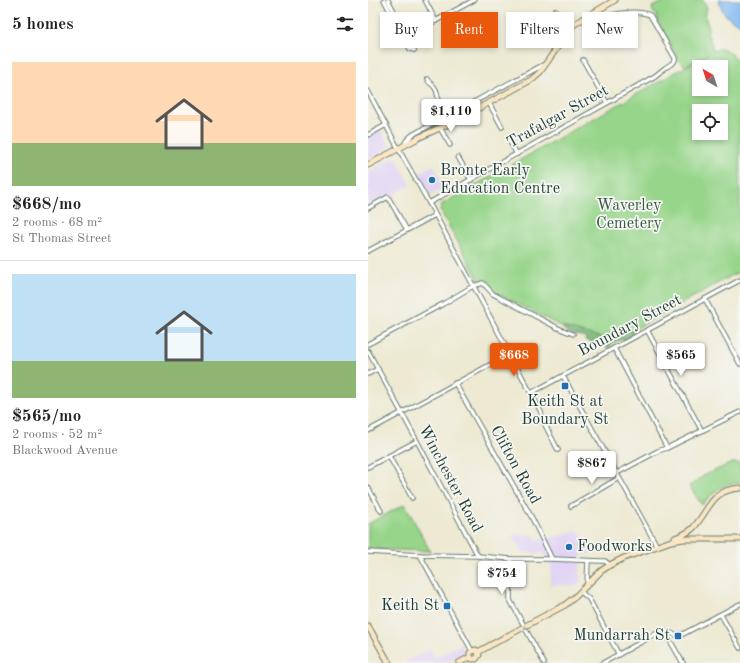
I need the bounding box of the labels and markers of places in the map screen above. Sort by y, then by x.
pin: $1,110 [418,99,484,133]
place label: Bronte Early Education Centre [440,163,560,197]
marker: Bronte Early Education Centre [427,175,437,185]
pin: $668 [490,343,538,377]
pin: $565 [657,343,705,377]
marker: Keith St at Boundary St [560,381,570,391]
place label: Keith St at Boundary St [521,394,609,428]
pin: $867 [568,451,616,485]
place label: Foodworks [577,539,652,555]
marker: Foodworks [564,542,574,552]
pin: $754 [478,561,526,595]
place label: Keith St [381,598,439,614]
marker: Keith St [442,601,452,611]
place label: Mundarrah St [573,628,670,644]
marker: Mundarrah St [673,631,683,641]

